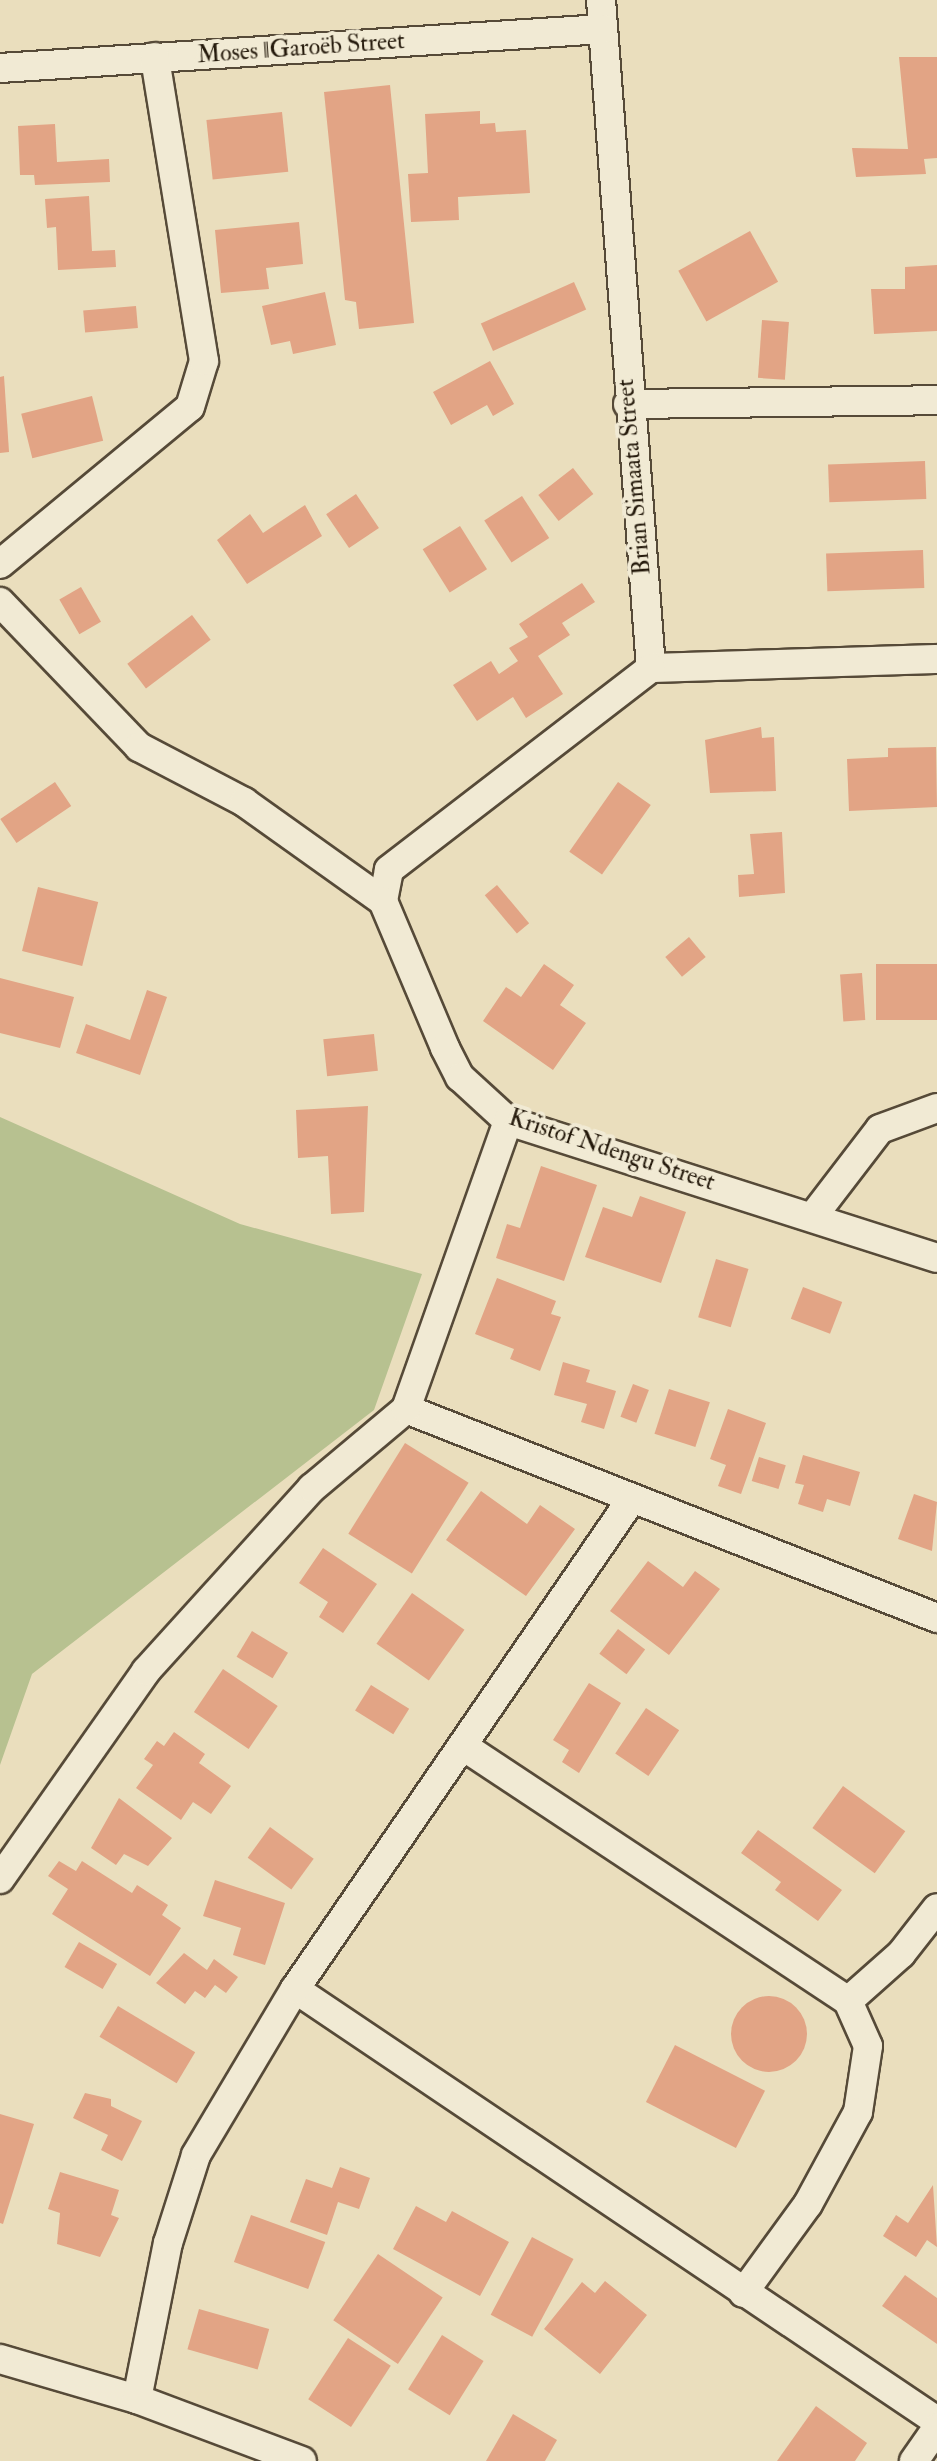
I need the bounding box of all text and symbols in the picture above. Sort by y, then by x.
street label: Moses ǁGaroëb Street [196,26,406,70]
street label: Brian Simaata Street [611,378,657,576]
street label: Kristof Ndengu Street [505,1103,719,1197]

